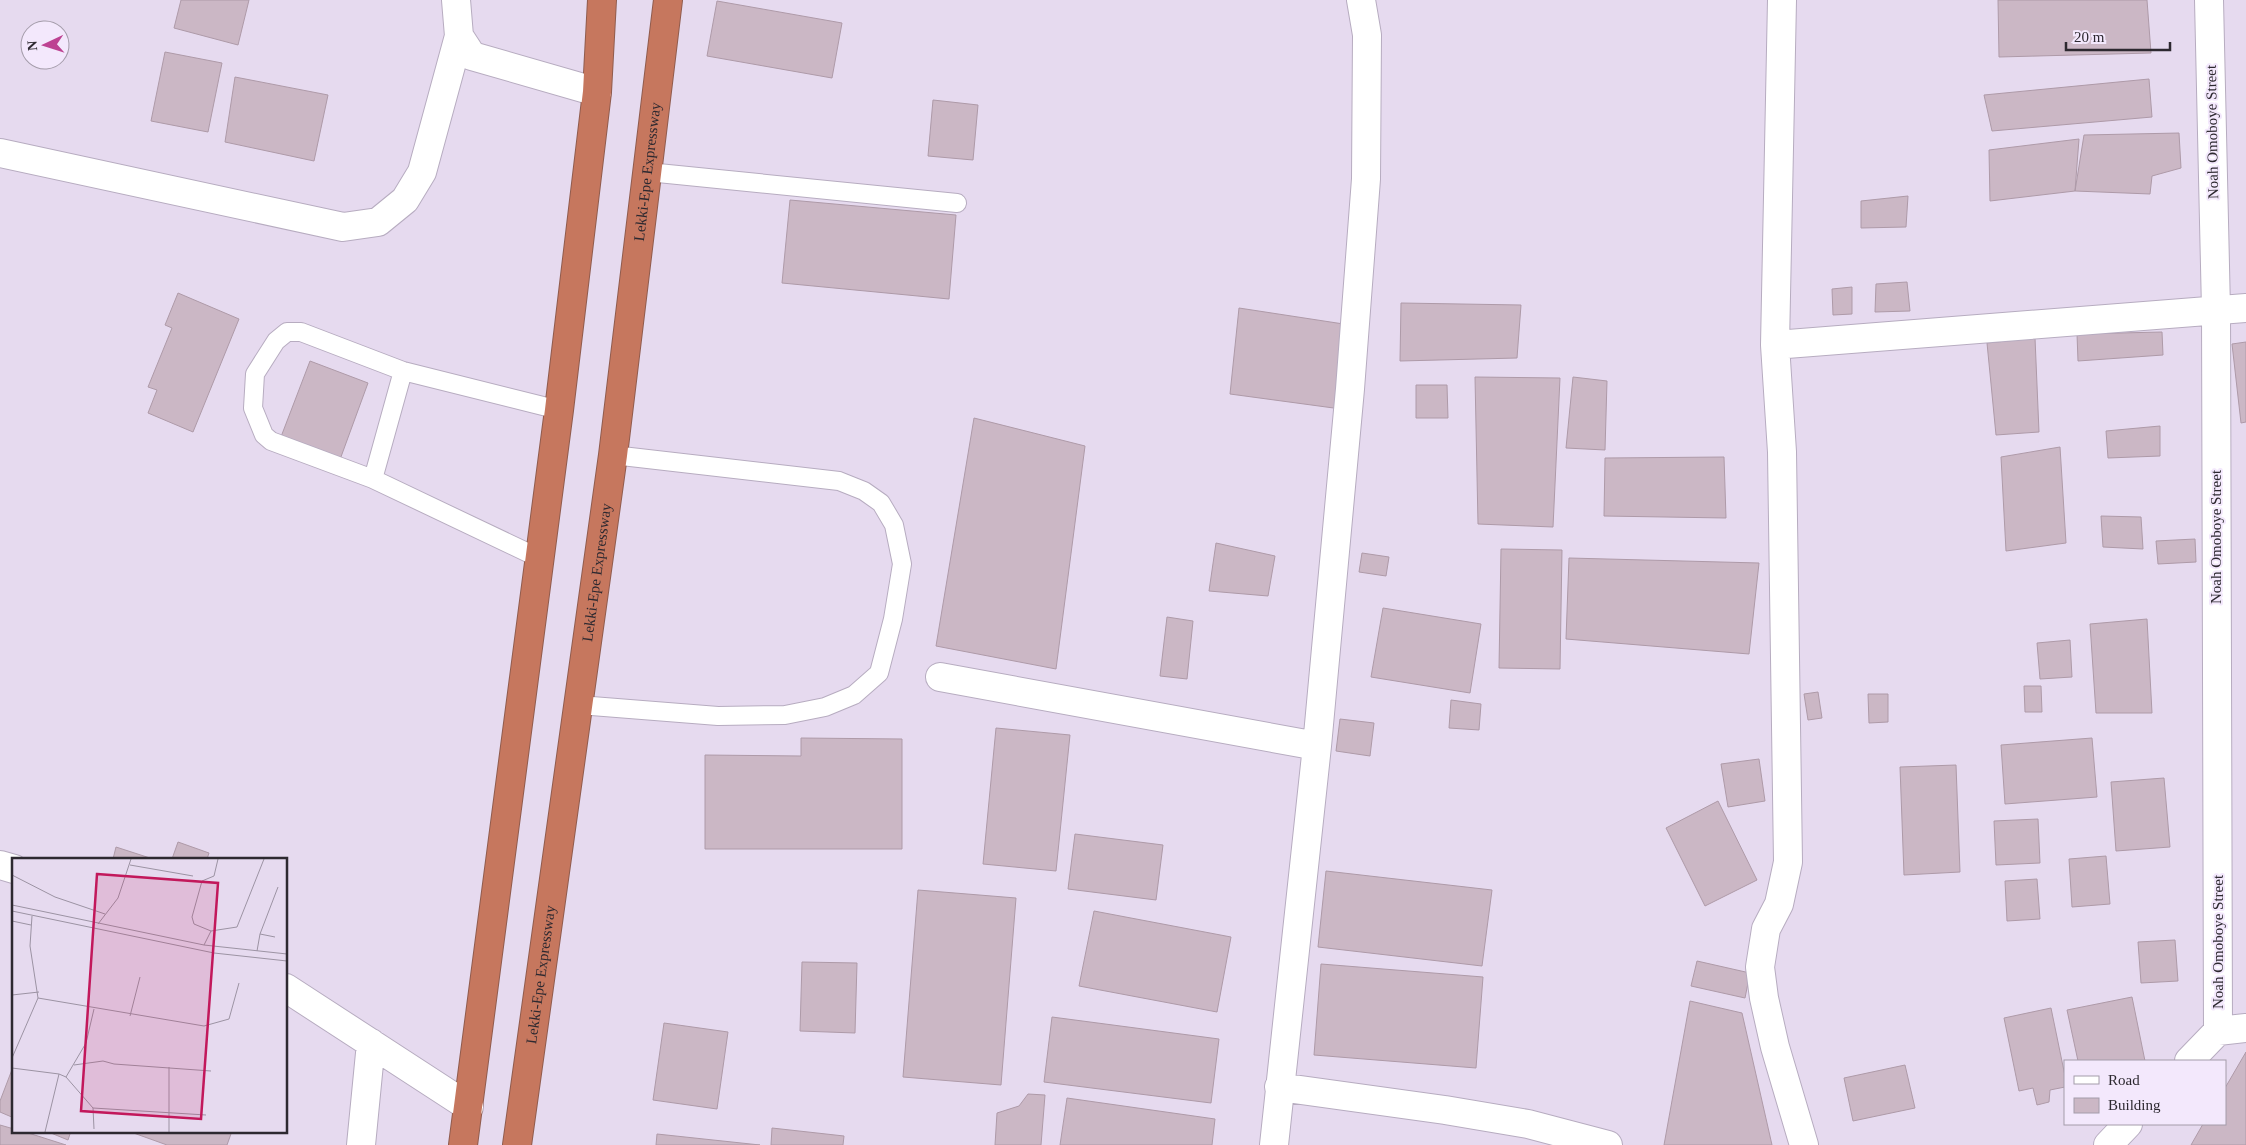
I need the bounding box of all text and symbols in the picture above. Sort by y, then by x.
north arrow [20,20,70,70]
scale bar [2066,20,2170,52]
text: 20 m [2074,29,2105,45]
text: N [25,40,40,51]
street label: Noah Omoboye Street [2203,64,2221,199]
street label: Lekki-Epe Expressway [631,101,664,242]
street label: Noah Omoboye Street [2208,469,2224,604]
street label: Lekki-Epe Expressway [579,502,614,643]
inset map [12,858,288,1132]
street label: Noah Omoboye Street [2210,874,2226,1009]
street label: Lekki-Epe Expressway [523,904,558,1045]
legend [2064,1060,2226,1125]
text: Road [2108,1072,2140,1088]
text: Building [2108,1097,2161,1113]

